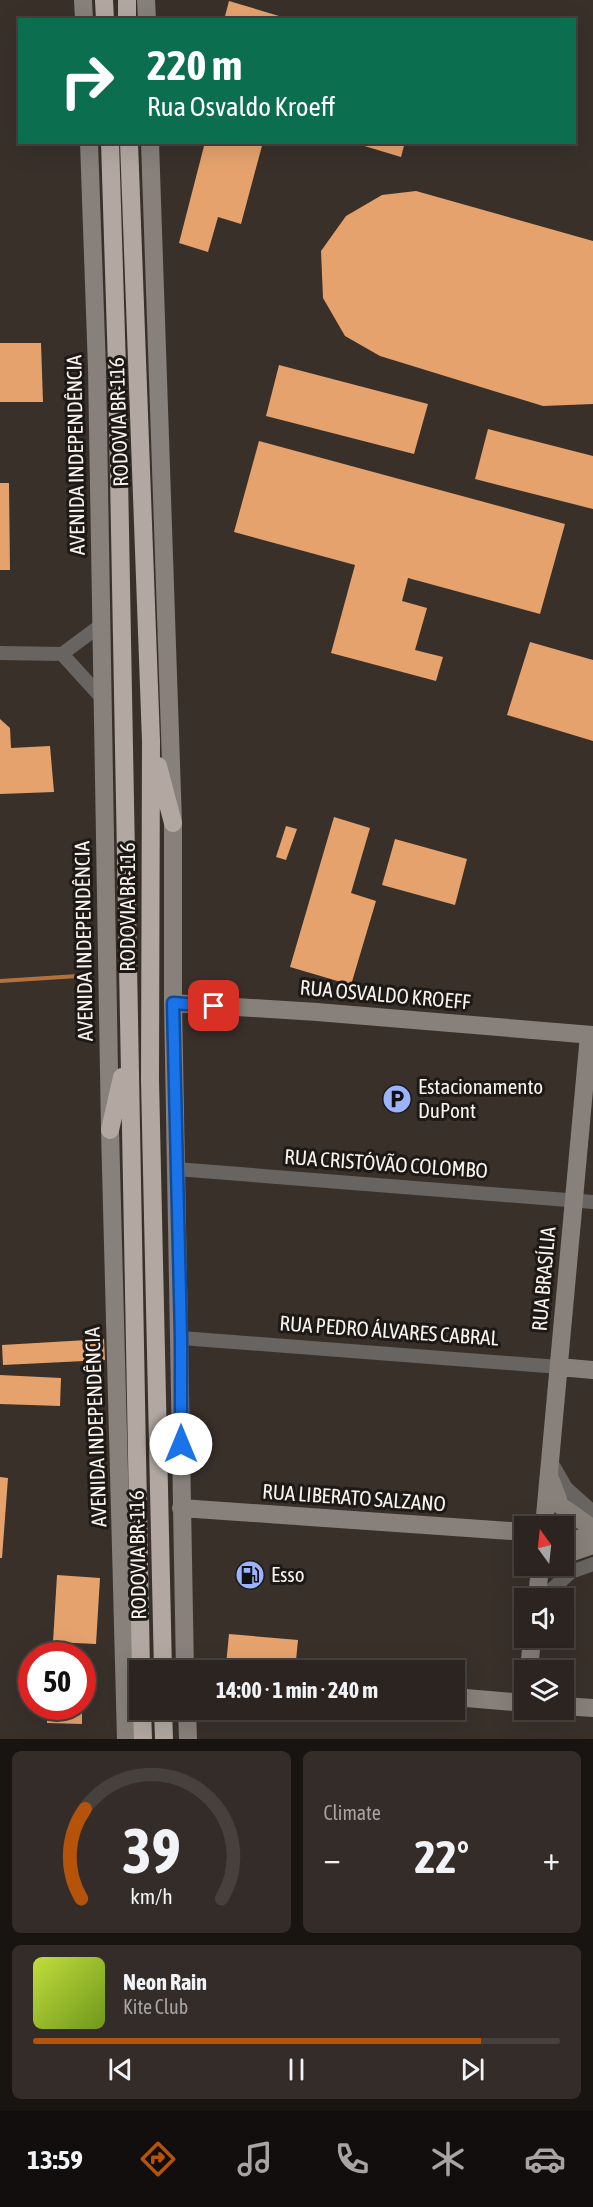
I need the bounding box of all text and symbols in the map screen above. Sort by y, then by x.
text: 220 m [147,41,242,89]
icon: right [48,42,126,120]
text: Rua Osvaldo Kroeff [147,91,335,122]
street label: AVENIDA INDEPENDÊNCIA [61,354,89,555]
street label: RODOVIA BR-116 [104,357,132,487]
street label: AVENIDA INDEPENDÊNCIA [69,840,97,1041]
street label: RODOVIA BR-116 [115,842,139,972]
street label: RUA OSVALDO KROEFF [299,975,472,1013]
pin [188,980,239,1031]
icon: arrive [197,989,230,1022]
place label: Estacionamento DuPont [418,1074,543,1122]
parking icon: Estacionamento DuPont [381,1083,413,1115]
street label: RUA CRISTÓVÃO COLOMBO [284,1144,489,1182]
street label: RUA BRASÍLIA [526,1225,560,1332]
street label: RUA PEDRO ÁLVARES CABRAL [279,1310,499,1350]
street label: AVENIDA INDEPENDÊNCIA [79,1326,110,1527]
position arrow [149,1412,213,1476]
street label: RUA LIBERATO SALZANO [261,1479,447,1515]
street label: RODOVIA BR-116 [124,1490,150,1620]
north arrow [514,1516,574,1576]
map controls [514,1516,574,1720]
fuel station icon: Esso [234,1559,266,1591]
place label: Esso [271,1562,305,1586]
button: sound [514,1588,574,1648]
speed limit sign: 50 [18,1642,96,1720]
button: layers [514,1660,574,1720]
text: 14:00 · 1 min · 240 m [216,1677,378,1703]
text: Climate [324,1801,381,1824]
text: 39 [122,1815,181,1886]
text: 22° [414,1831,469,1883]
text: − [324,1839,341,1877]
text: + [543,1839,560,1877]
text: km/h [130,1884,173,1909]
text: Neon Rain [123,1969,207,1995]
text: Kite Club [123,1995,188,2018]
icon: previous [104,2053,137,2086]
icon: pause [280,2053,313,2086]
icon: next [456,2053,489,2086]
icon: directions [137,2138,179,2180]
icon: music [234,2138,276,2180]
icon: phone [331,2138,373,2180]
icon: climate [427,2138,469,2180]
icon: car [524,2138,566,2180]
text: 13:59 [27,2144,83,2175]

